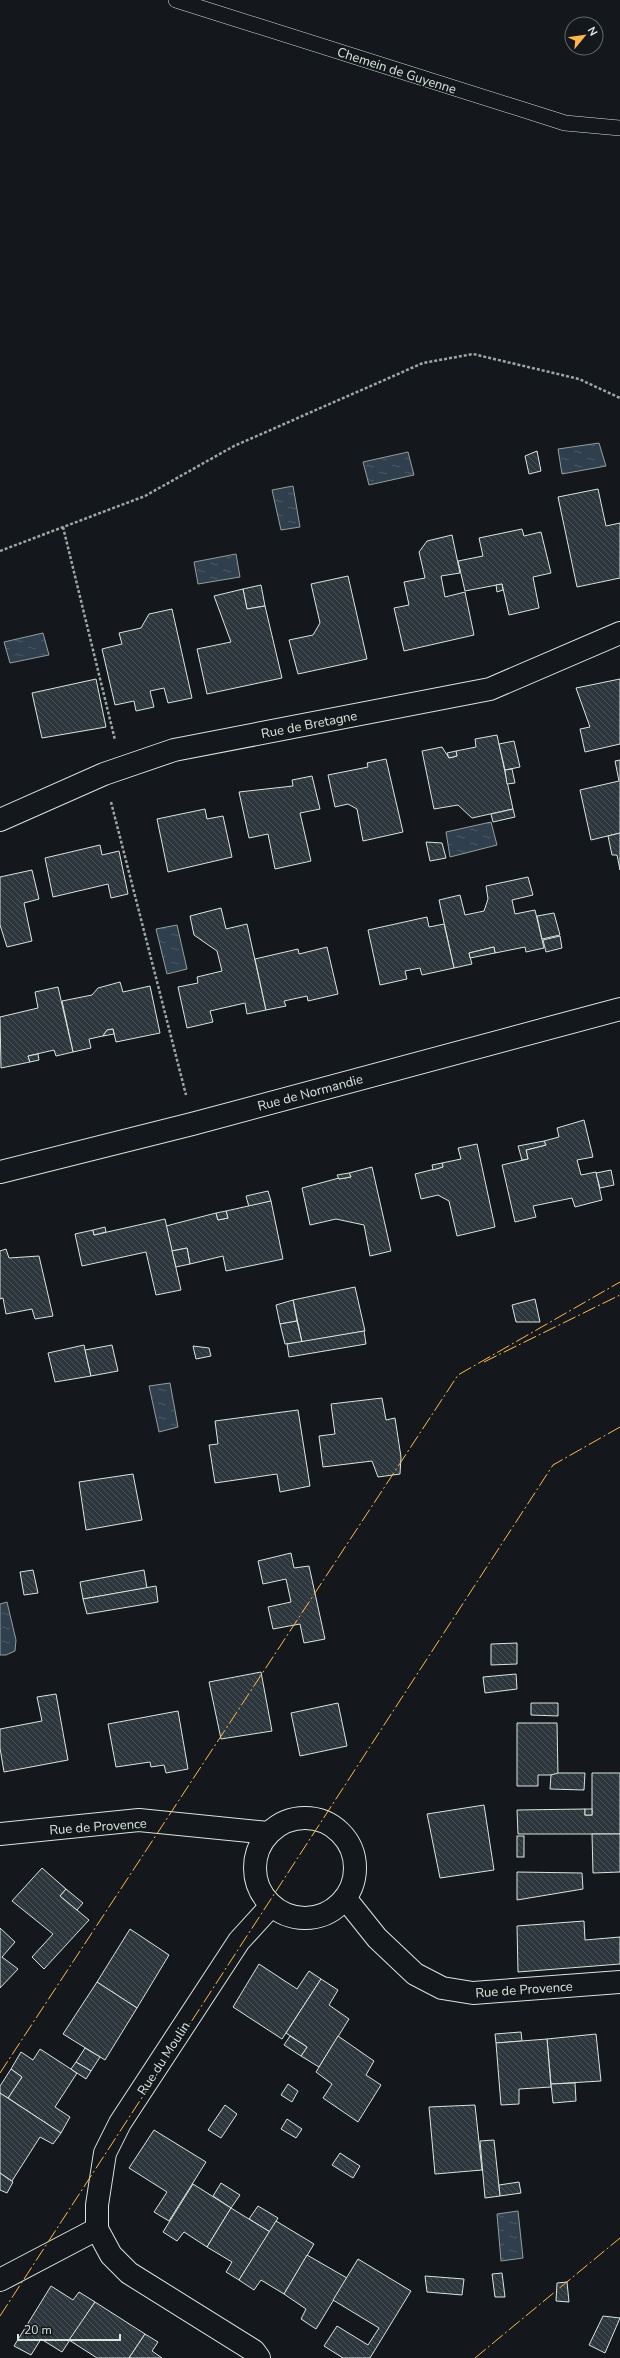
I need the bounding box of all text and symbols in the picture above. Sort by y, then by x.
north arrow [564,16,604,56]
text: N [584,24,601,39]
street label: Chemein de Guyenne [335,43,459,99]
street label: Rue de Bretagne [260,707,359,743]
street label: Rue de Normandie [256,1070,365,1116]
street label: Rue de Provence [49,1815,147,1839]
street label: Rue de Provence [475,1978,573,2002]
street label: Rue du Moulin [133,2018,194,2099]
scale bar [18,2316,120,2342]
text: 20 m [24,2322,52,2338]

